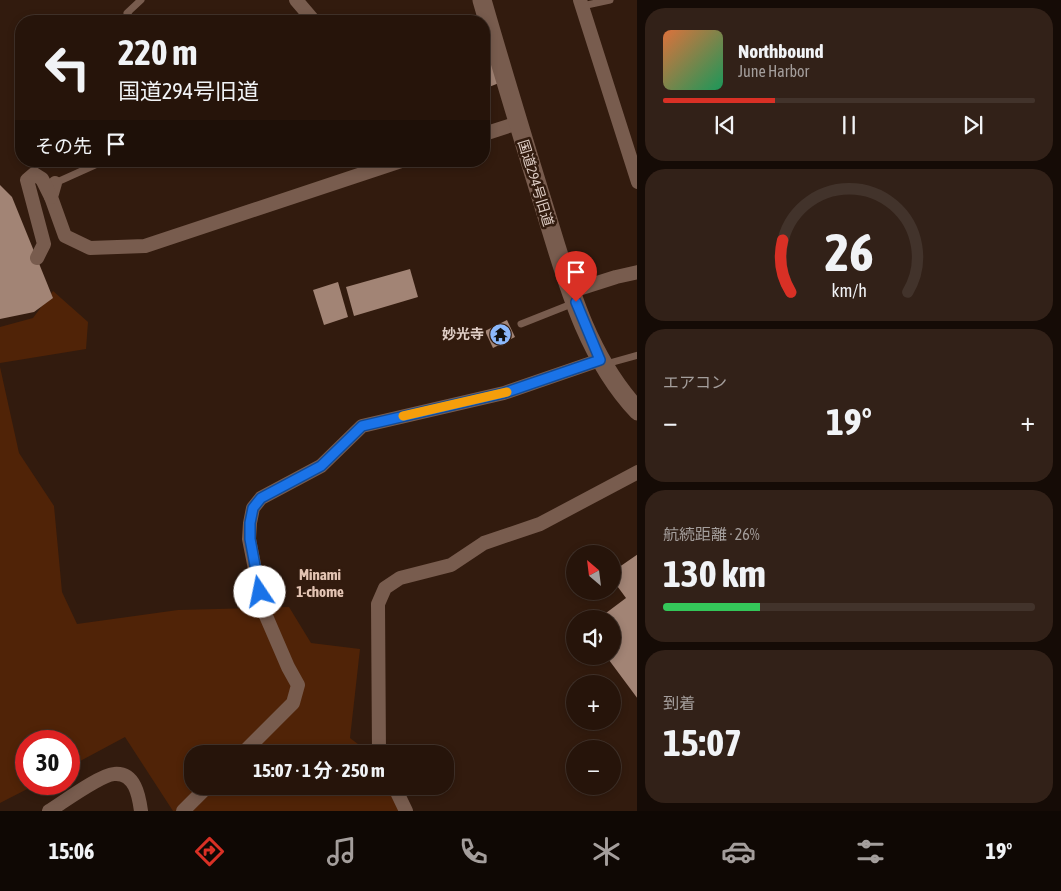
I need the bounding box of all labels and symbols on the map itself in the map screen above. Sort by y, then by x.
street label: 国道294号旧道 [515,138,557,228]
pin [555,251,597,302]
temple icon: 妙光寺 [488,322,512,346]
place label: 妙光寺 [442,326,484,342]
north arrow [566,545,621,600]
position arrow [233,565,285,617]
district label: Minami 1-chome [296,566,344,600]
speed limit sign: 30 [15,730,80,795]

